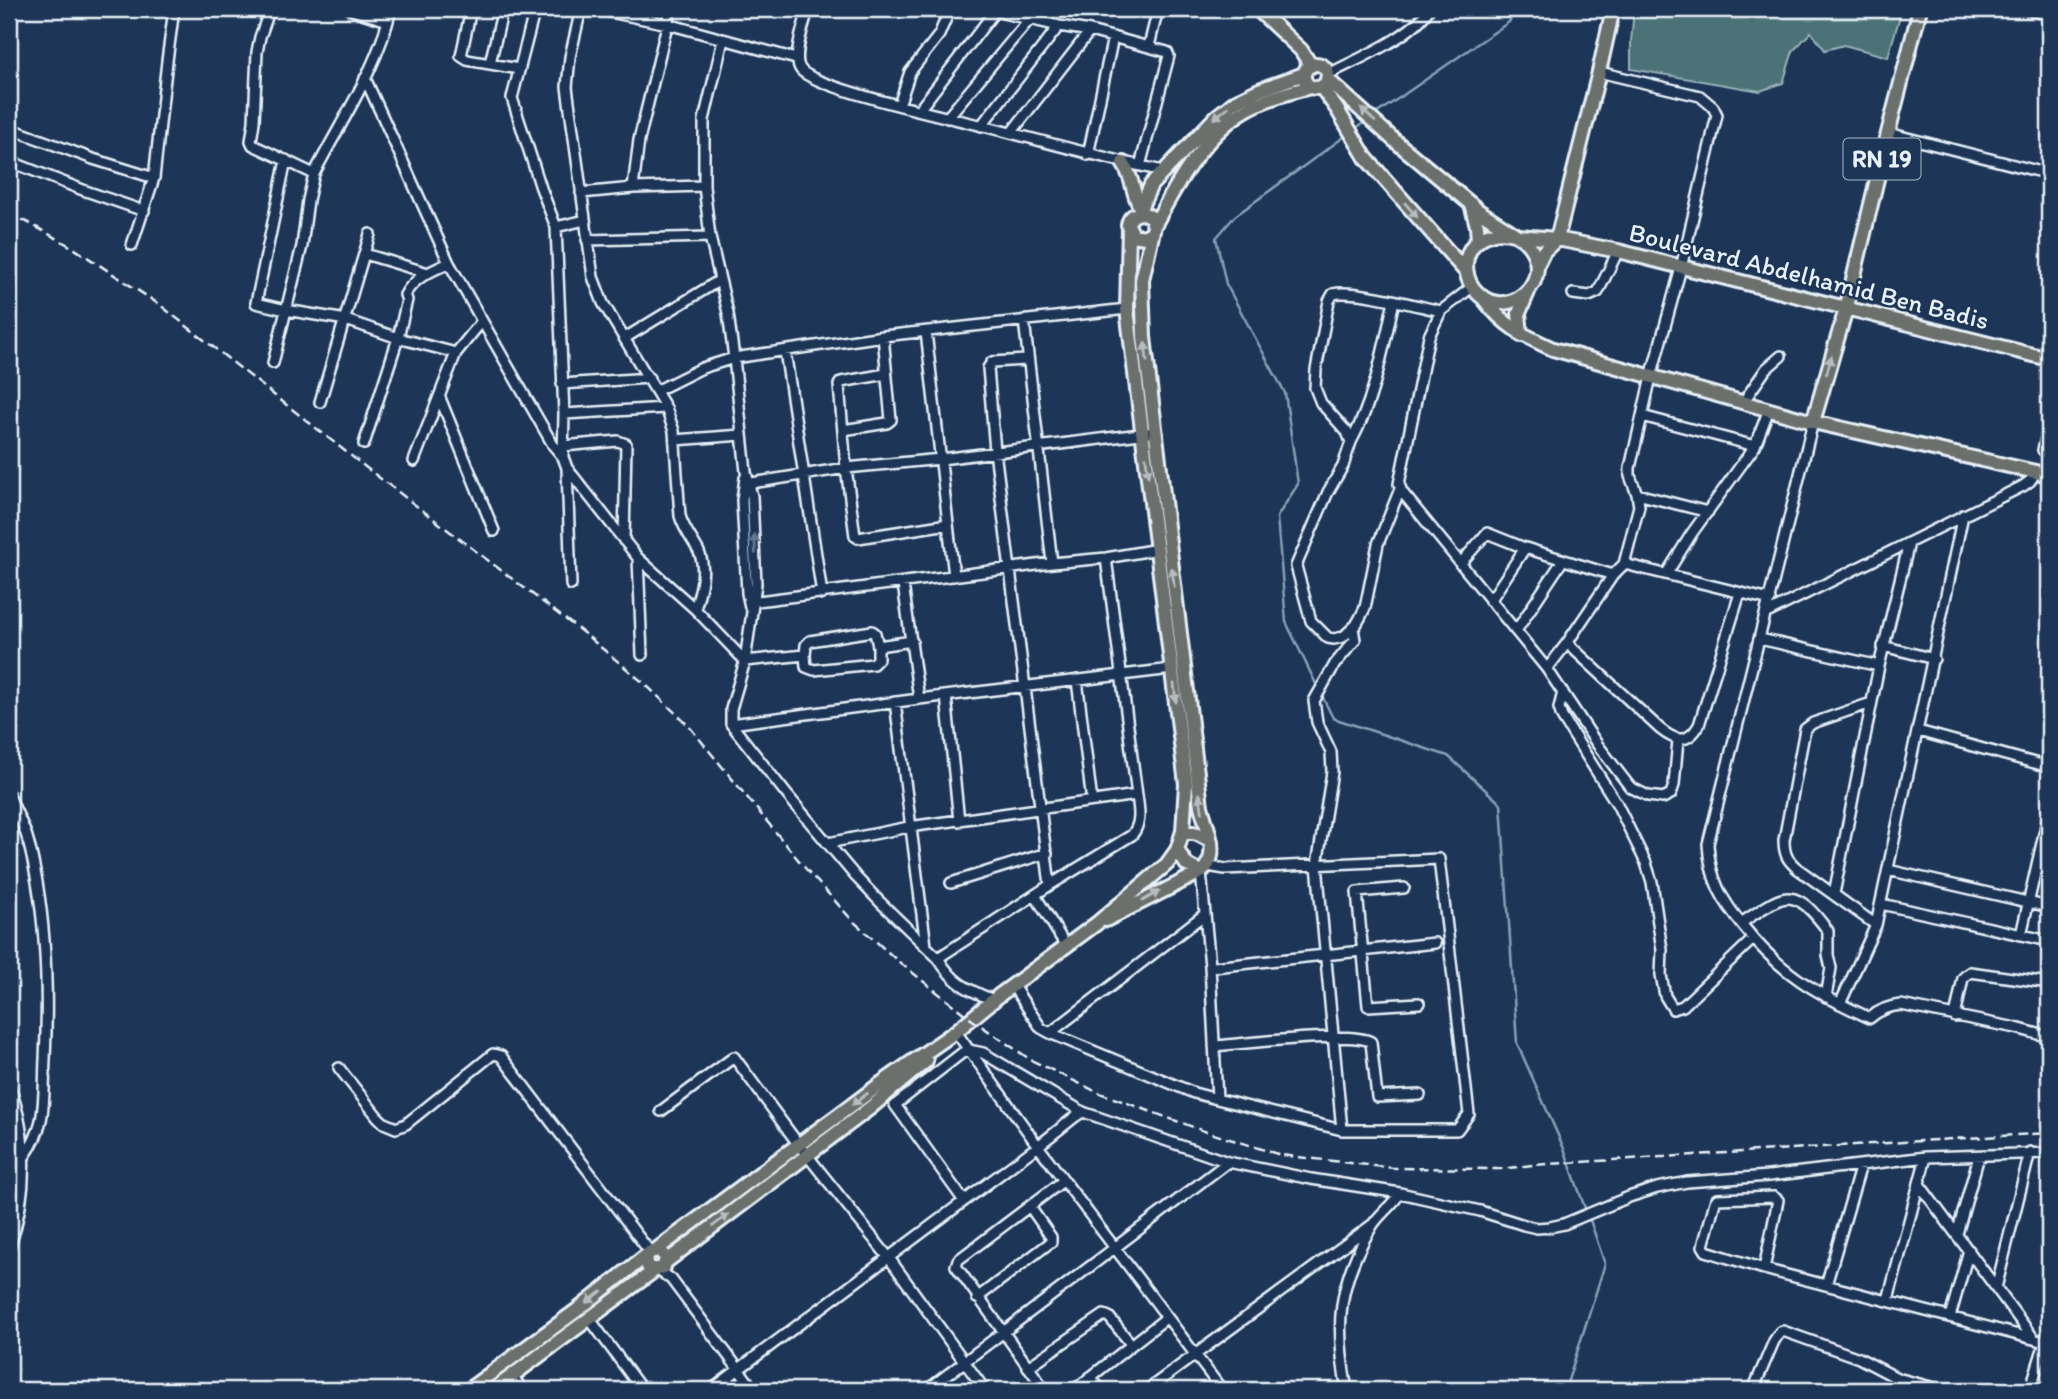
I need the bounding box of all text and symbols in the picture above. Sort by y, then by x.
one-way arrow [1212,106,1230,121]
one-way arrow [1359,107,1377,123]
road number: RN 19 [1843,139,1920,180]
one-way arrow [1403,201,1419,219]
street label: Boulevard Abdelhamid Ben Badis [1626,216,1992,336]
one-way arrow [1140,340,1151,362]
one-way arrow [1825,355,1835,376]
one-way arrow [1142,456,1153,478]
one-way arrow [750,533,761,555]
one-way arrow [1168,566,1179,588]
one-way arrow [1169,682,1180,704]
one-way arrow [1195,792,1206,814]
one-way arrow [1141,890,1161,902]
one-way arrow [851,1092,869,1107]
one-way arrow [712,1213,731,1227]
one-way arrow [585,1289,603,1304]

